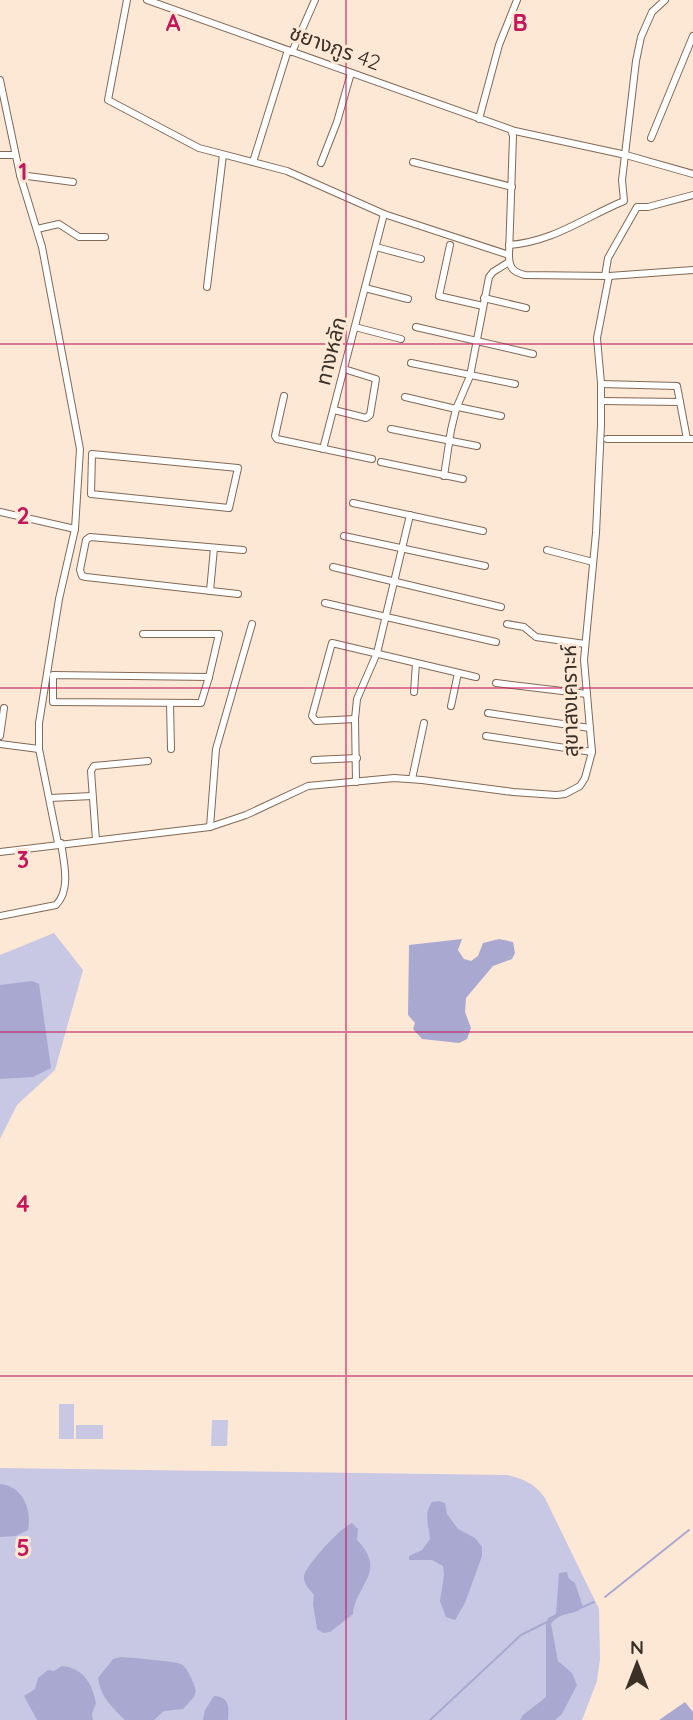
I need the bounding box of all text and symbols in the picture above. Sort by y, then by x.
text: A [166,8,181,37]
text: B [512,8,528,37]
street label: ชยางกูร 42 [286,19,384,76]
text: 1 [19,157,27,186]
street label: ทางหลัก [309,314,351,388]
text: 2 [16,501,30,530]
street label: สุขาสงเคราะห์ [555,644,584,757]
text: 3 [17,845,29,874]
text: 4 [16,1189,30,1218]
text: 5 [16,1533,30,1562]
north arrow [602,1629,672,1699]
text: N [630,1635,644,1659]

